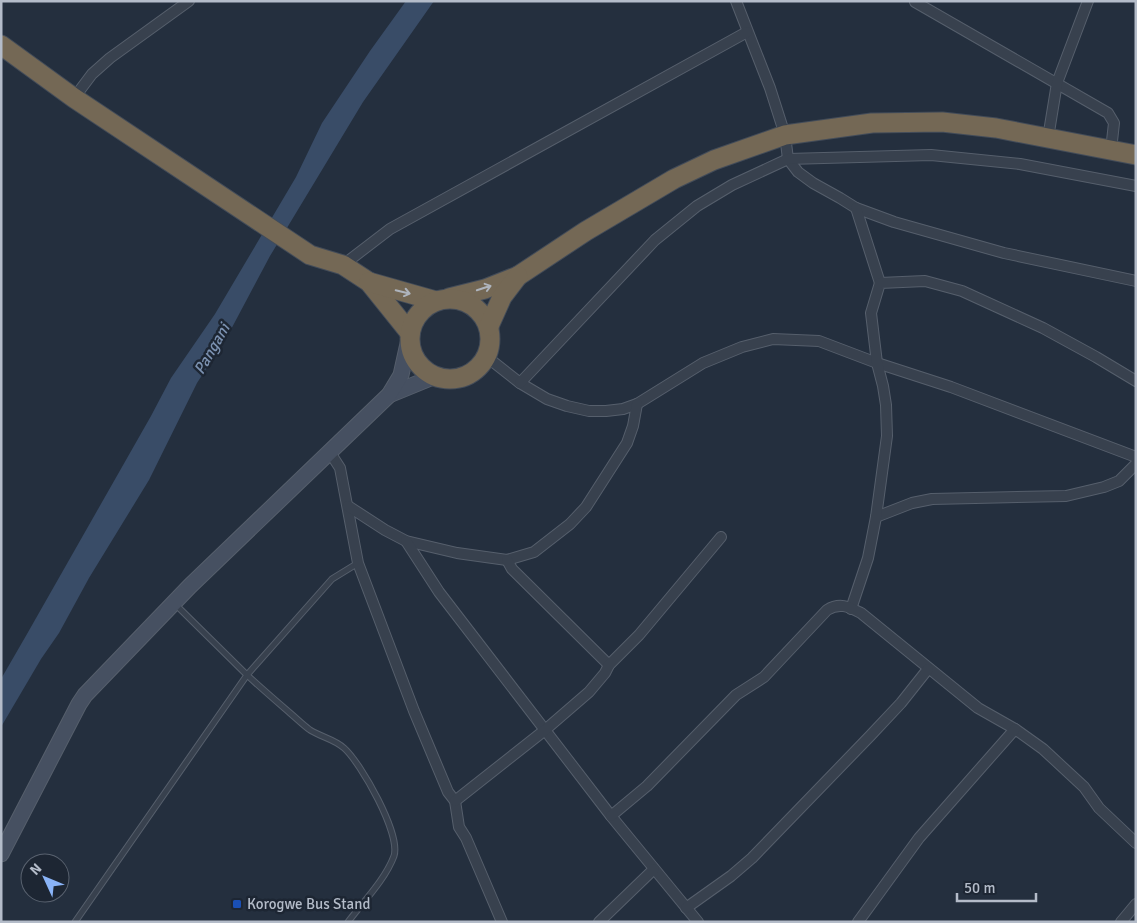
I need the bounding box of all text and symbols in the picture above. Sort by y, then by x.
one-way arrow [476,283,492,293]
one-way arrow [394,288,410,297]
water label: Pangani [190,319,235,378]
north arrow [20,853,70,903]
text: N [27,860,46,879]
scale bar [957,870,1036,902]
text: 50 m [964,879,995,897]
place label: Korogwe Bus Stand [247,895,370,913]
marker: Korogwe Bus Stand [231,898,243,910]

